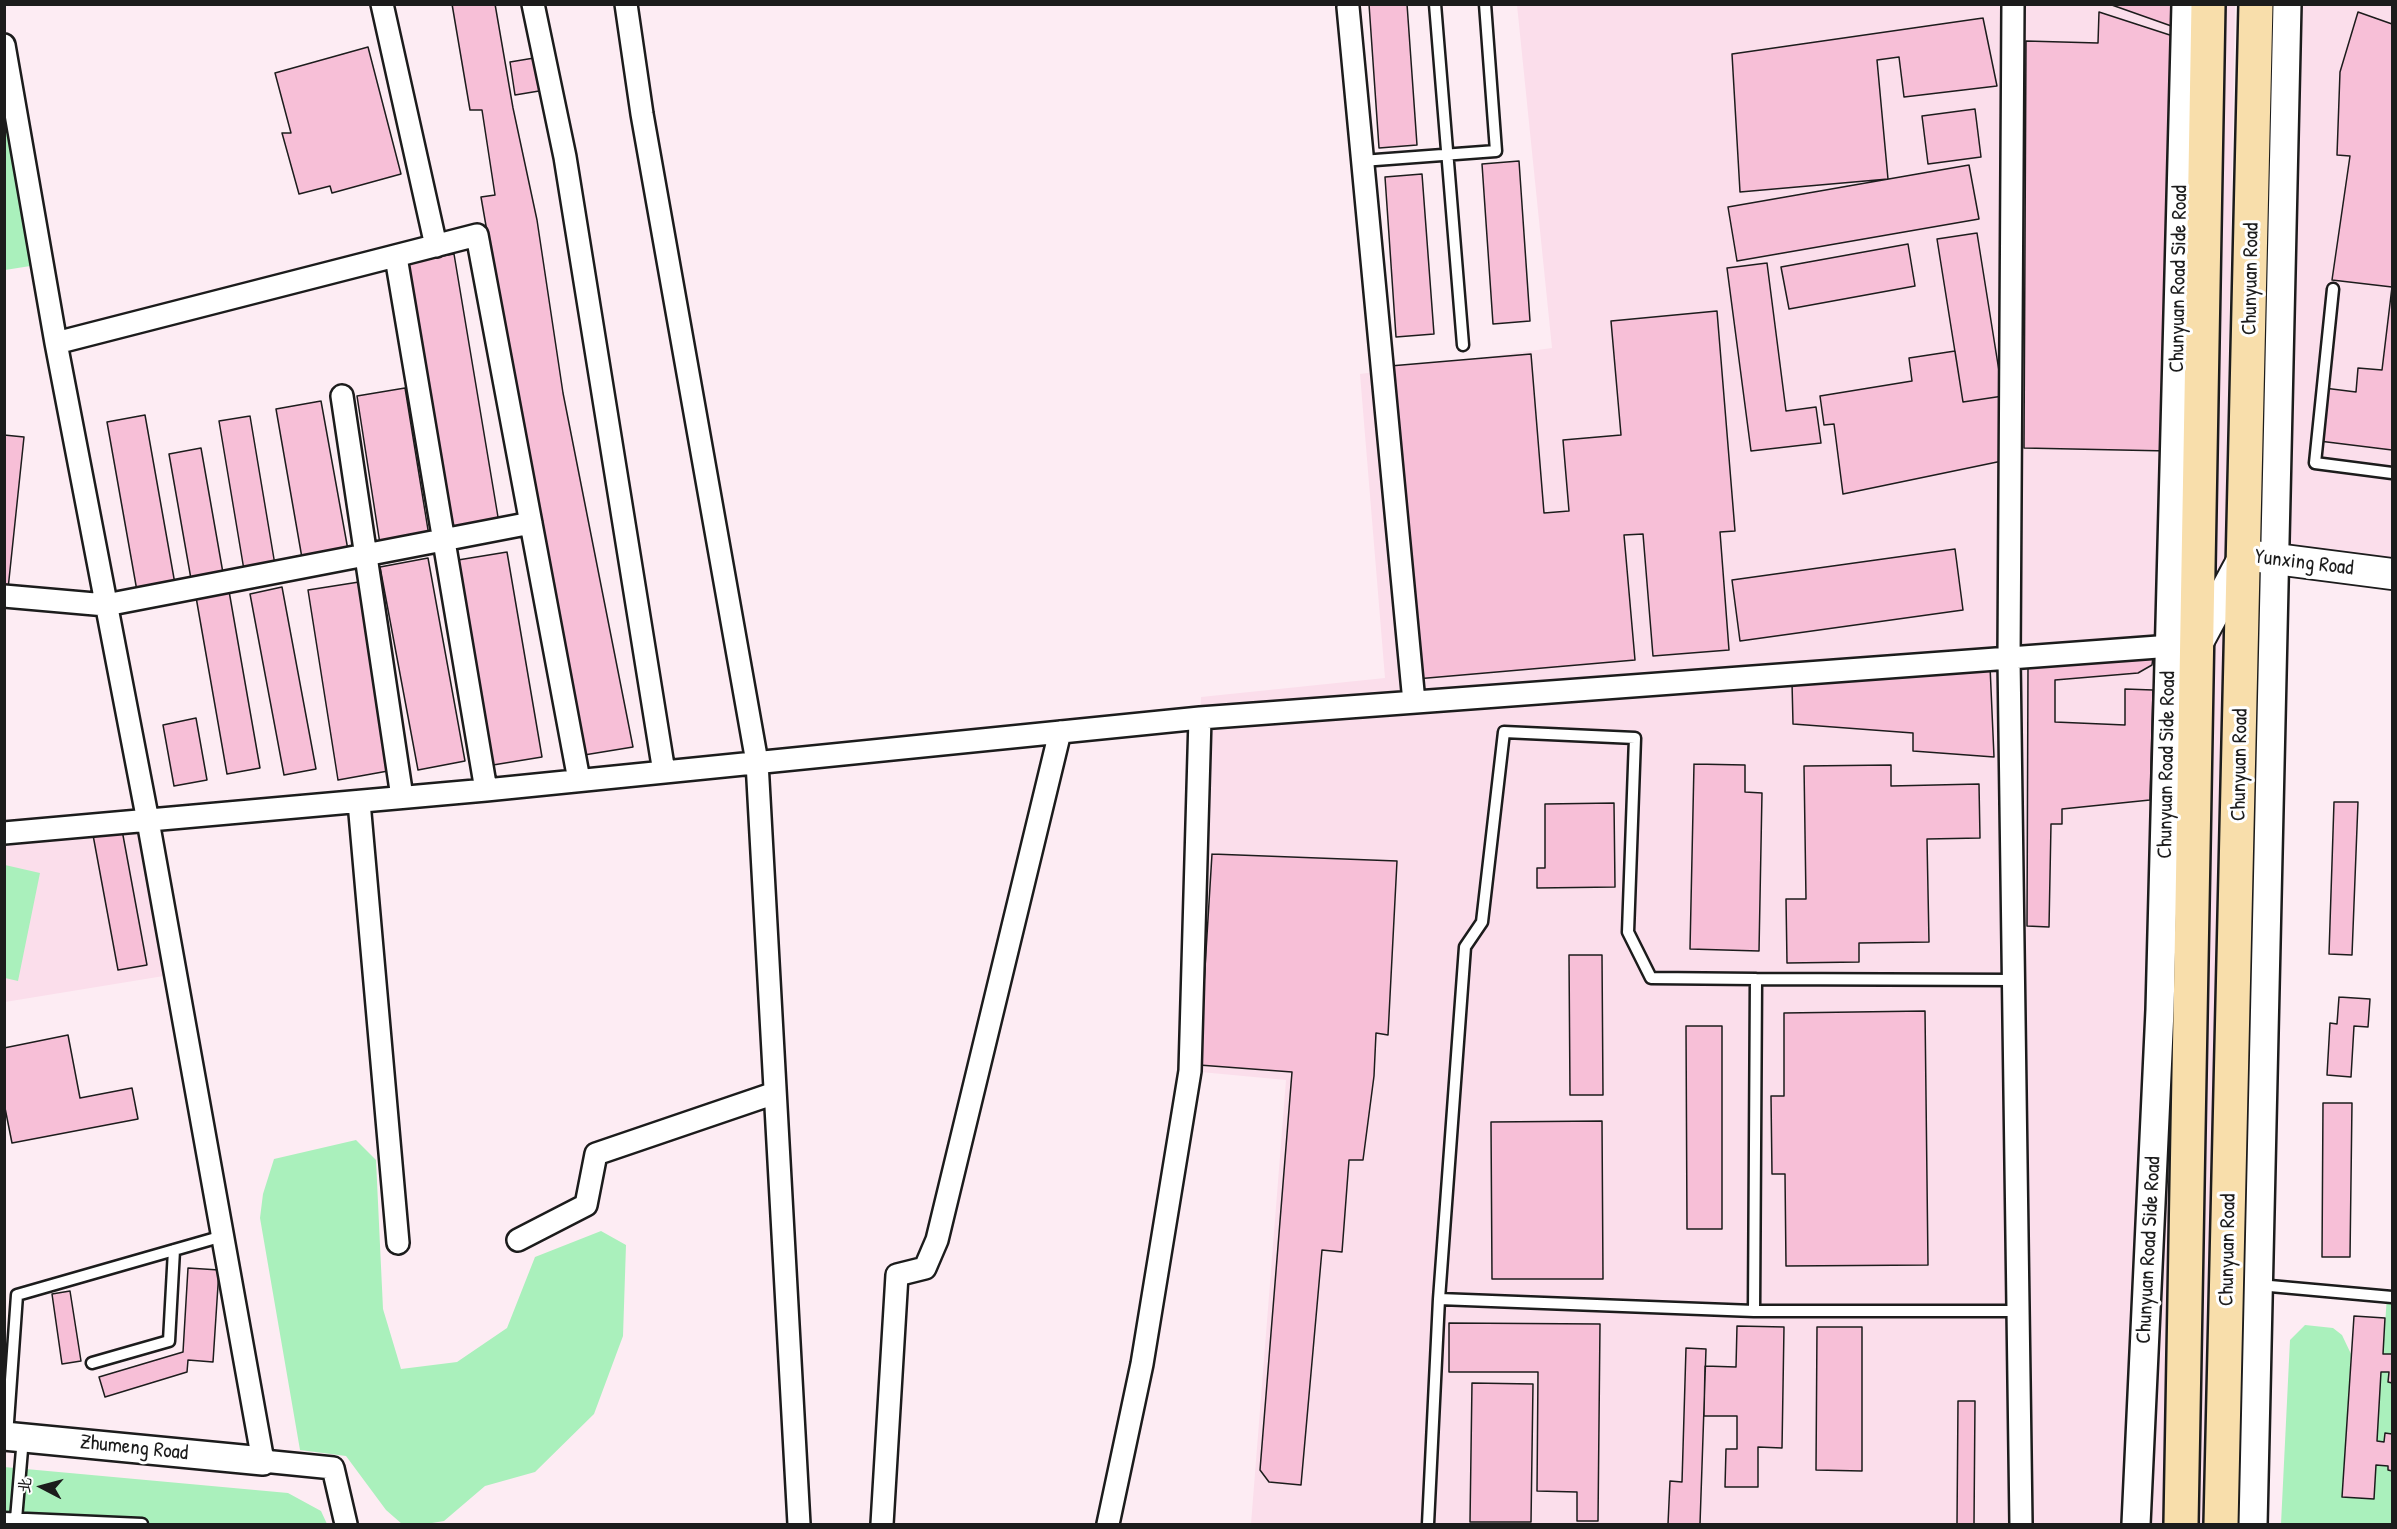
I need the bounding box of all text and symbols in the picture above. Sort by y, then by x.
street label: Chunyuan Road Side Road [2165,185,2193,373]
street label: Chunyuan Road [2237,223,2265,335]
street label: Yunxing Road [2253,544,2355,582]
street label: Chunyuan Road Side Road [2153,671,2181,859]
street label: Chunyuan Road [2226,709,2254,821]
street label: Chunyuan Road Side Road [2132,1156,2166,1344]
street label: Chunyuan Road [2214,1194,2242,1306]
street label: Zhumeng Road [79,1430,189,1466]
north arrow [12,1457,72,1517]
text: 北 [12,1476,36,1494]

